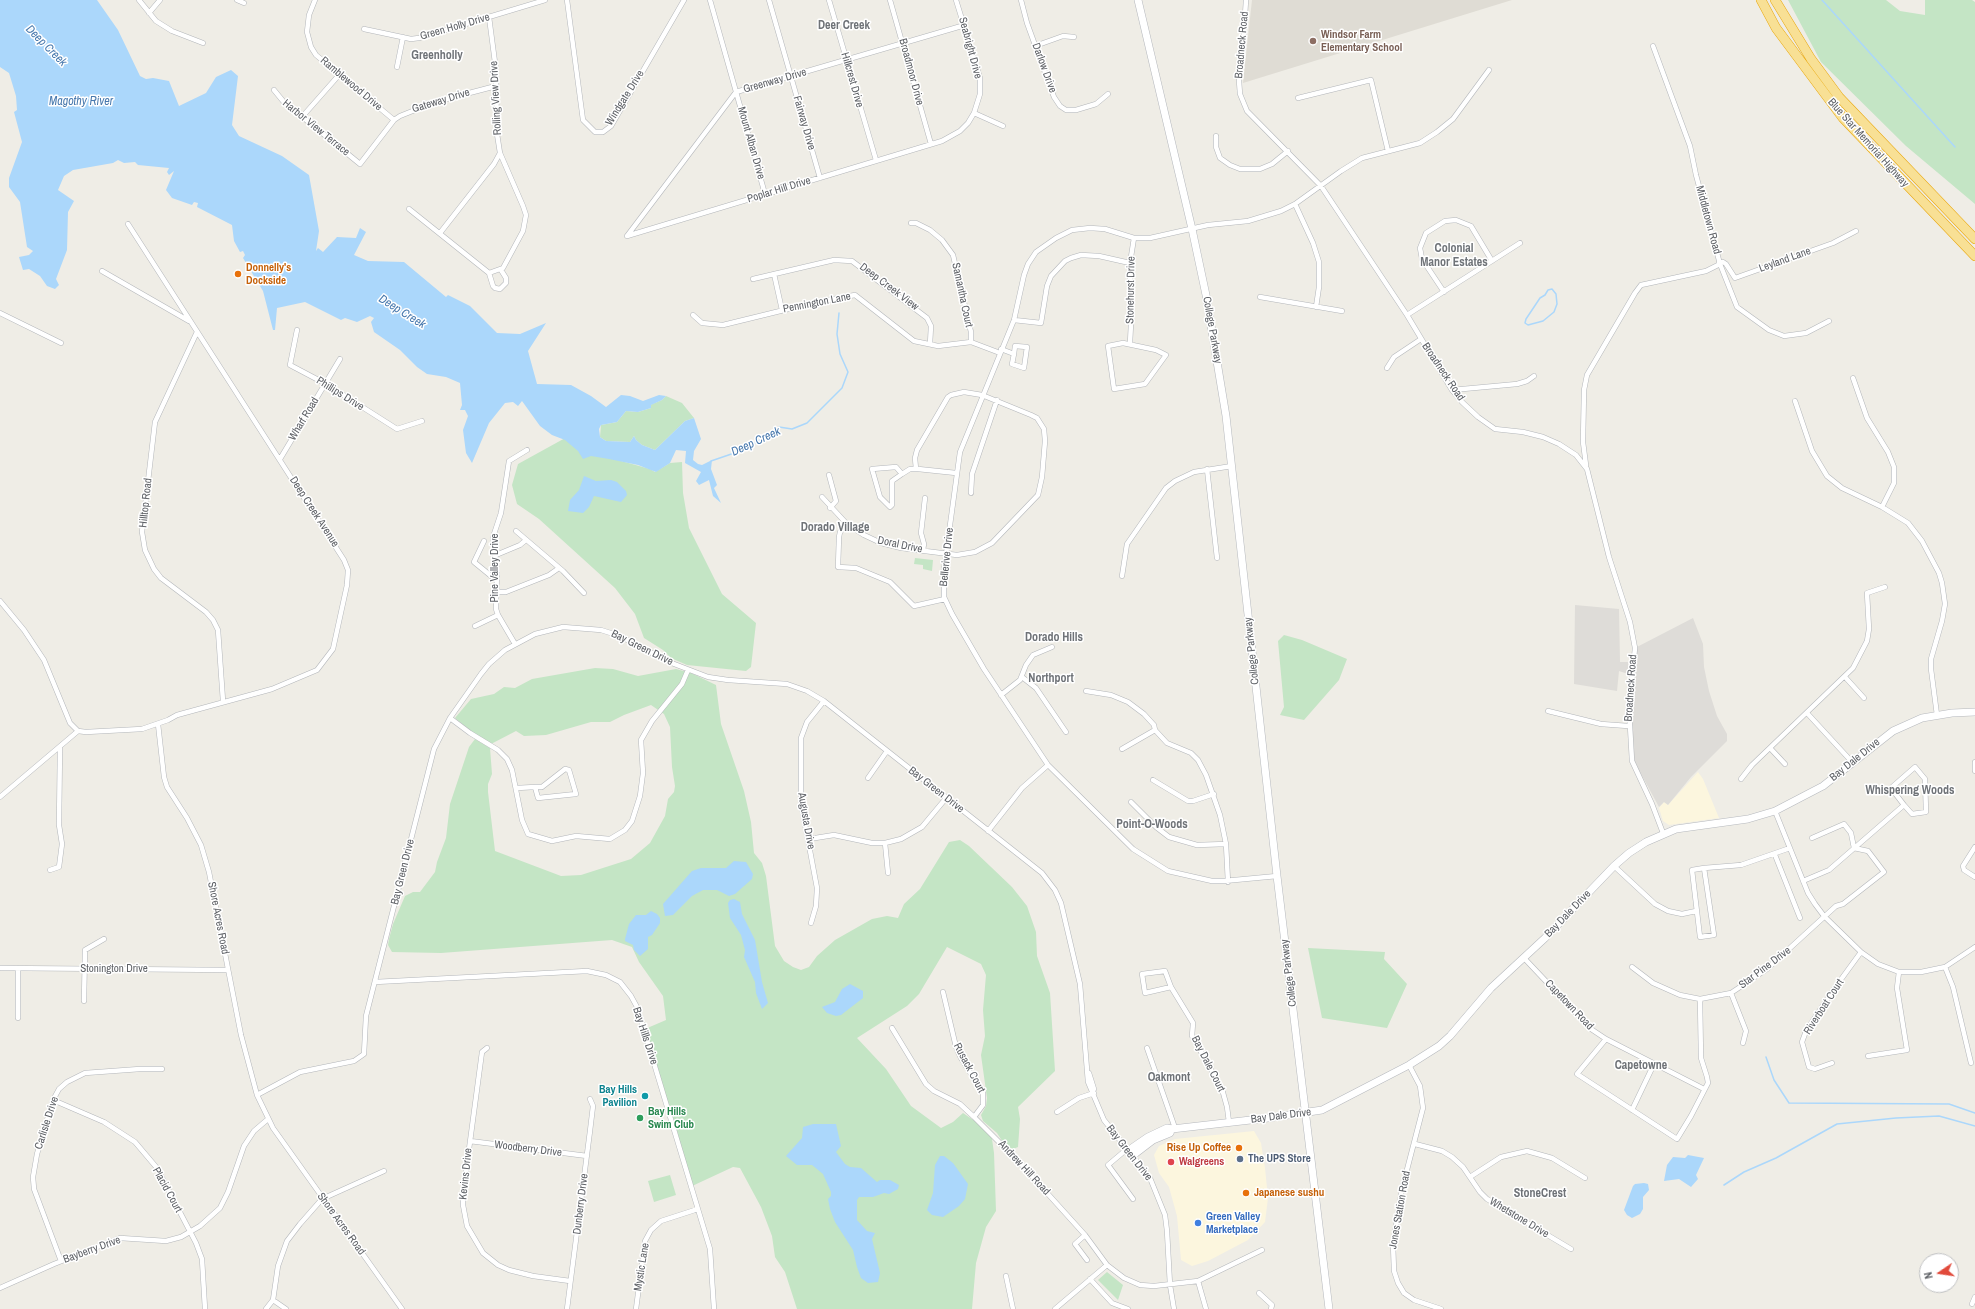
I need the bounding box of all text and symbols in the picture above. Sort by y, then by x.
street label: Green Holly Drive [419,11,491,43]
street label: Broadneck Road [1232,11,1252,79]
street label: Seabright Drive [955,16,985,80]
district label: Deer Creek [818,19,870,33]
water label: Deep Creek [22,22,70,70]
place label: Windsor Farm Elementary School [1321,28,1402,54]
marker: Windsor Farm Elementary School [1308,36,1318,46]
street label: Broadmoor Drive [896,37,926,107]
street label: Darlow Drive [1029,41,1059,95]
district label: Greenholly [411,49,463,63]
street label: Hillcrest Drive [838,51,866,109]
street label: Ramblewood Drive [317,54,385,114]
street label: Rolling View Drive [487,60,505,136]
street label: Greenway Drive [742,66,808,96]
street label: Windgate Drive [603,68,647,128]
street label: Gateway Drive [411,86,471,116]
street label: Fairway Drive [790,94,818,152]
water label: Magothy River [49,95,113,109]
street label: Blue Star Memorial Highway [1825,96,1911,190]
street label: Harbor View Terrace [280,97,352,159]
street label: Mount Alban Drive [734,105,768,181]
street label: Poplar Hill Drive [746,174,812,206]
street label: Middletown Road [1693,184,1723,256]
district label: Colonial Manor Estates [1420,242,1488,270]
street label: Leyland Lane [1757,245,1813,275]
street label: Stonehurst Drive [1124,256,1138,324]
place label: Donnelly's Dockside [246,261,291,287]
street label: Deep Creek View [857,261,921,313]
street label: Samantha Court [949,262,975,328]
marker: Donnelly's Dockside [233,269,243,279]
street label: Pennington Lane [782,290,852,316]
water label: Deep Creek [376,292,428,332]
street label: College Parkway [1200,296,1224,364]
street label: Broadneck Road [1419,340,1467,404]
street label: Phillips Drive [314,374,366,414]
street label: Wharf Road [286,395,322,443]
water label: Deep Creek [729,424,783,460]
street label: Deep Creek Avenue [286,474,342,550]
street label: Hilltop Road [137,478,155,528]
district label: Dorado Village [801,521,869,535]
street label: Bellerive Drive [937,527,957,587]
street label: Pine Valley Drive [488,533,502,603]
street label: Doral Drive [876,534,924,556]
street label: College Parkway [1242,617,1262,685]
street label: Bay Green Drive [609,627,675,669]
district label: Dorado Hills [1025,631,1083,645]
street label: Broadneck Road [1622,654,1640,722]
district label: Northport [1028,672,1074,686]
street label: Bay Dale Drive [1827,736,1883,784]
street label: Bay Green Drive [905,764,967,816]
district label: Whispering Woods [1866,784,1954,798]
street label: Augusta Drive [795,792,817,850]
district label: Point-O-Woods [1116,818,1188,832]
street label: Bay Green Drive [388,838,418,906]
street label: Shore Acres Road [204,881,232,955]
street label: Bay Dale Drive [1542,888,1594,940]
street label: College Parkway [1278,939,1300,1007]
street label: Star Pine Drive [1736,944,1794,992]
street label: Stonington Drive [80,962,148,976]
street label: Capetown Road [1542,977,1596,1033]
street label: Riverboat Court [1801,977,1847,1037]
street label: Bay Hills Drive [630,1006,660,1066]
street label: Bay Dale Court [1188,1034,1228,1094]
street label: Rusack Court [950,1041,988,1095]
district label: Capetowne [1615,1059,1667,1073]
district label: Oakmont [1148,1071,1190,1085]
place label: Bay Hills Pavilion [599,1083,637,1109]
marker: Bay Hills Pavilion [640,1091,650,1101]
street label: Carlisle Drive [32,1095,62,1151]
place label: Bay Hills Swim Club [648,1105,694,1131]
street label: Bay Dale Drive [1250,1106,1312,1126]
marker: Bay Hills Swim Club [635,1113,645,1123]
street label: Bay Green Drive [1103,1122,1155,1184]
street label: Woodberry Drive [493,1138,563,1160]
street label: Andrew Hill Road [995,1138,1053,1198]
place label: Rise Up Coffee [1167,1141,1231,1155]
marker: Rise Up Coffee [1234,1143,1244,1153]
street label: Kevins Drive [457,1148,475,1200]
place label: The UPS Store [1248,1152,1311,1166]
marker: The UPS Store [1235,1154,1245,1164]
place label: Walgreens [1179,1155,1224,1169]
marker: Walgreens [1166,1157,1176,1167]
street label: Placid Court [149,1165,185,1215]
street label: Jones Station Road [1387,1170,1413,1250]
street label: Dunberry Drive [571,1173,591,1235]
place label: Japanese sushu [1254,1186,1324,1200]
district label: StoneCrest [1514,1187,1566,1201]
marker: Japanese sushu [1241,1188,1251,1198]
street label: Shore Acres Road [314,1190,368,1258]
street label: Whetstone Drive [1487,1195,1551,1241]
place label: Green Valley Marketplace [1206,1210,1260,1236]
marker: Green Valley Marketplace [1193,1218,1203,1228]
street label: Bayberry Drive [61,1234,123,1266]
street label: Mystic Lane [632,1242,652,1292]
north arrow [1919,1253,1959,1293]
text: N [1921,1271,1936,1280]

